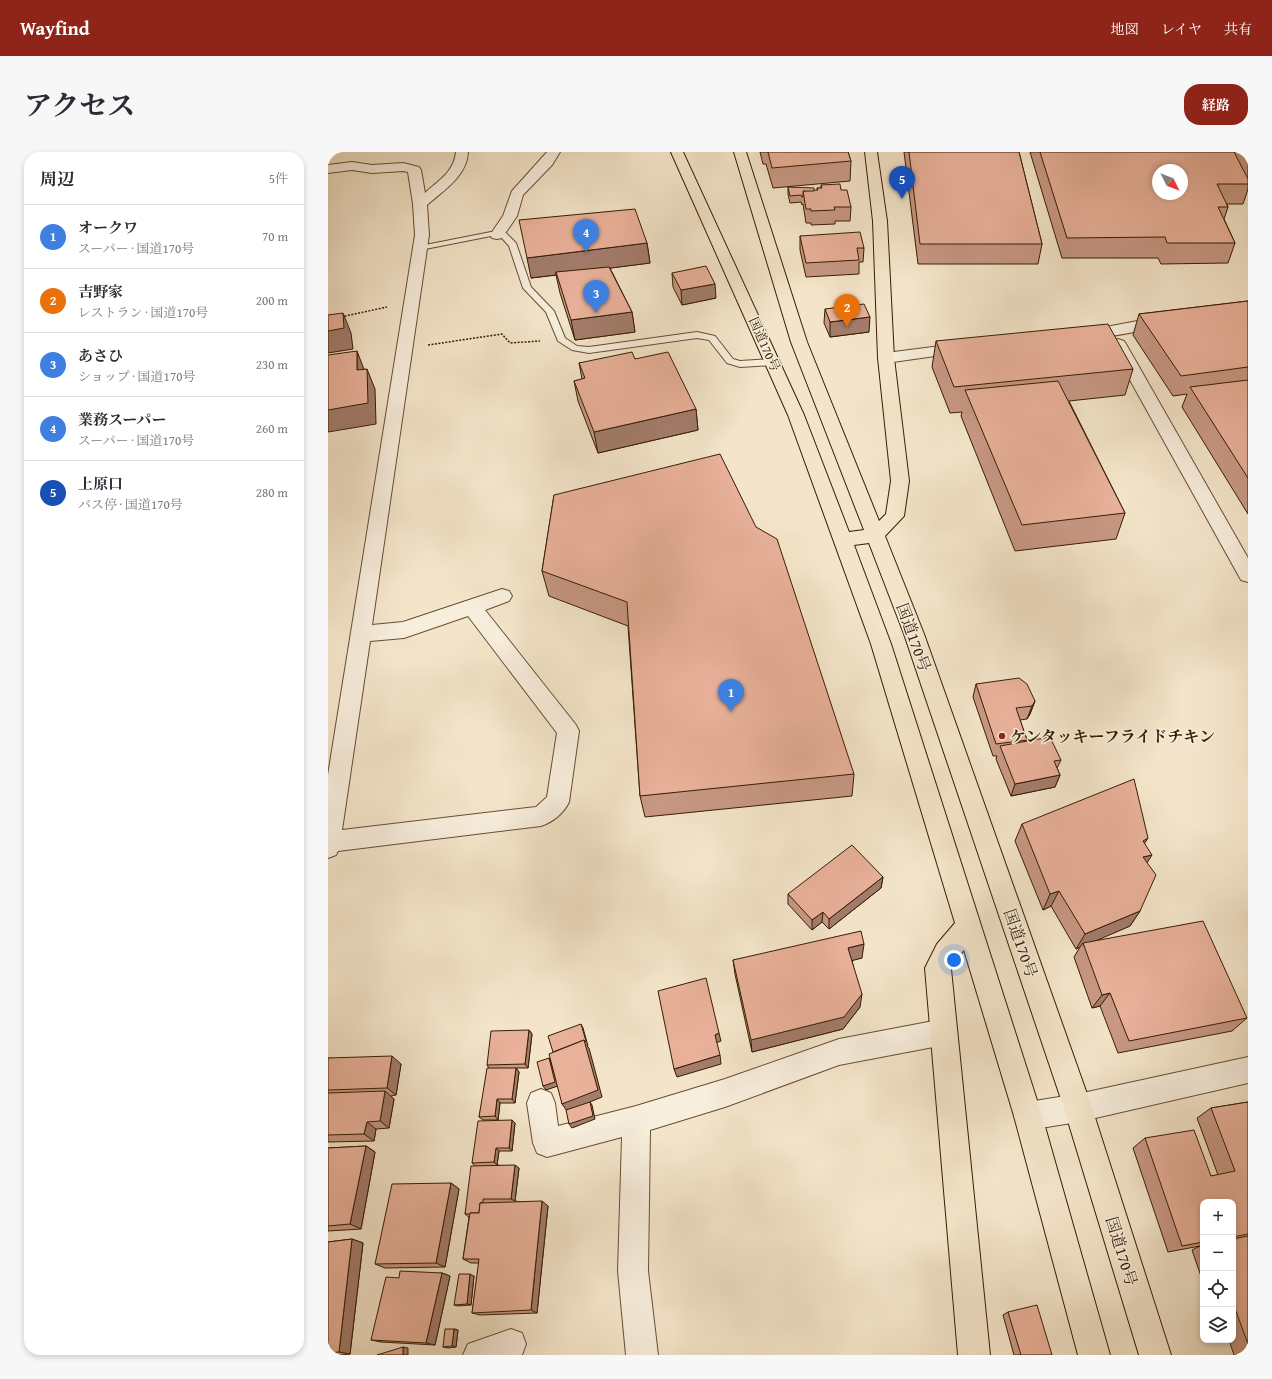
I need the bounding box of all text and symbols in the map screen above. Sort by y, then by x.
text: Wayfind [20,14,90,42]
text: 地図 [1111,19,1139,39]
text: レイヤ [1161,19,1202,39]
text: 共有 [1224,19,1252,39]
text: アクセス [24,84,135,125]
button: 経路 [1184,84,1248,125]
north arrow [1152,164,1188,200]
text: 周辺 [40,166,74,191]
pin: 5 [889,166,915,199]
text: 5件 [269,169,288,188]
text: オークワ [78,217,138,238]
pin: 4 [573,219,599,252]
text: 1 [50,227,56,246]
text: 70 m [262,227,288,246]
text: スーパー · 国道170号 [78,239,194,258]
pin: 3 [583,280,609,313]
text: 吉野家 [78,281,123,302]
text: 2 [50,291,56,310]
text: 200 m [256,291,288,310]
pin: 2 [834,294,860,327]
text: レストラン · 国道170号 [78,303,208,322]
street label: 国道170号 [744,314,785,374]
text: あさひ [78,345,123,366]
text: 3 [50,355,56,374]
text: 230 m [256,355,288,374]
text: ショップ · 国道170号 [78,367,195,386]
text: 業務スーパー [78,409,167,430]
text: 4 [50,419,56,438]
text: 260 m [256,419,288,438]
text: スーパー · 国道170号 [78,431,194,450]
text: 上原口 [78,473,123,494]
text: 5 [50,483,56,502]
text: 280 m [256,483,288,502]
text: バス停 · 国道170号 [78,495,183,514]
street label: 国道170号 [891,599,937,675]
pin: 1 [718,679,744,712]
place label: ケンタッキーフライドチキン [1010,724,1215,748]
marker: ケンタッキーフライドチキン [997,731,1007,741]
street label: 国道170号 [998,905,1044,981]
your location [944,950,964,970]
map controls [1200,1199,1236,1343]
button: + [1200,1199,1236,1235]
street label: 国道170号 [1100,1213,1144,1289]
button: − [1200,1235,1236,1271]
button: locate [1200,1271,1236,1307]
button: layers [1200,1307,1236,1343]

